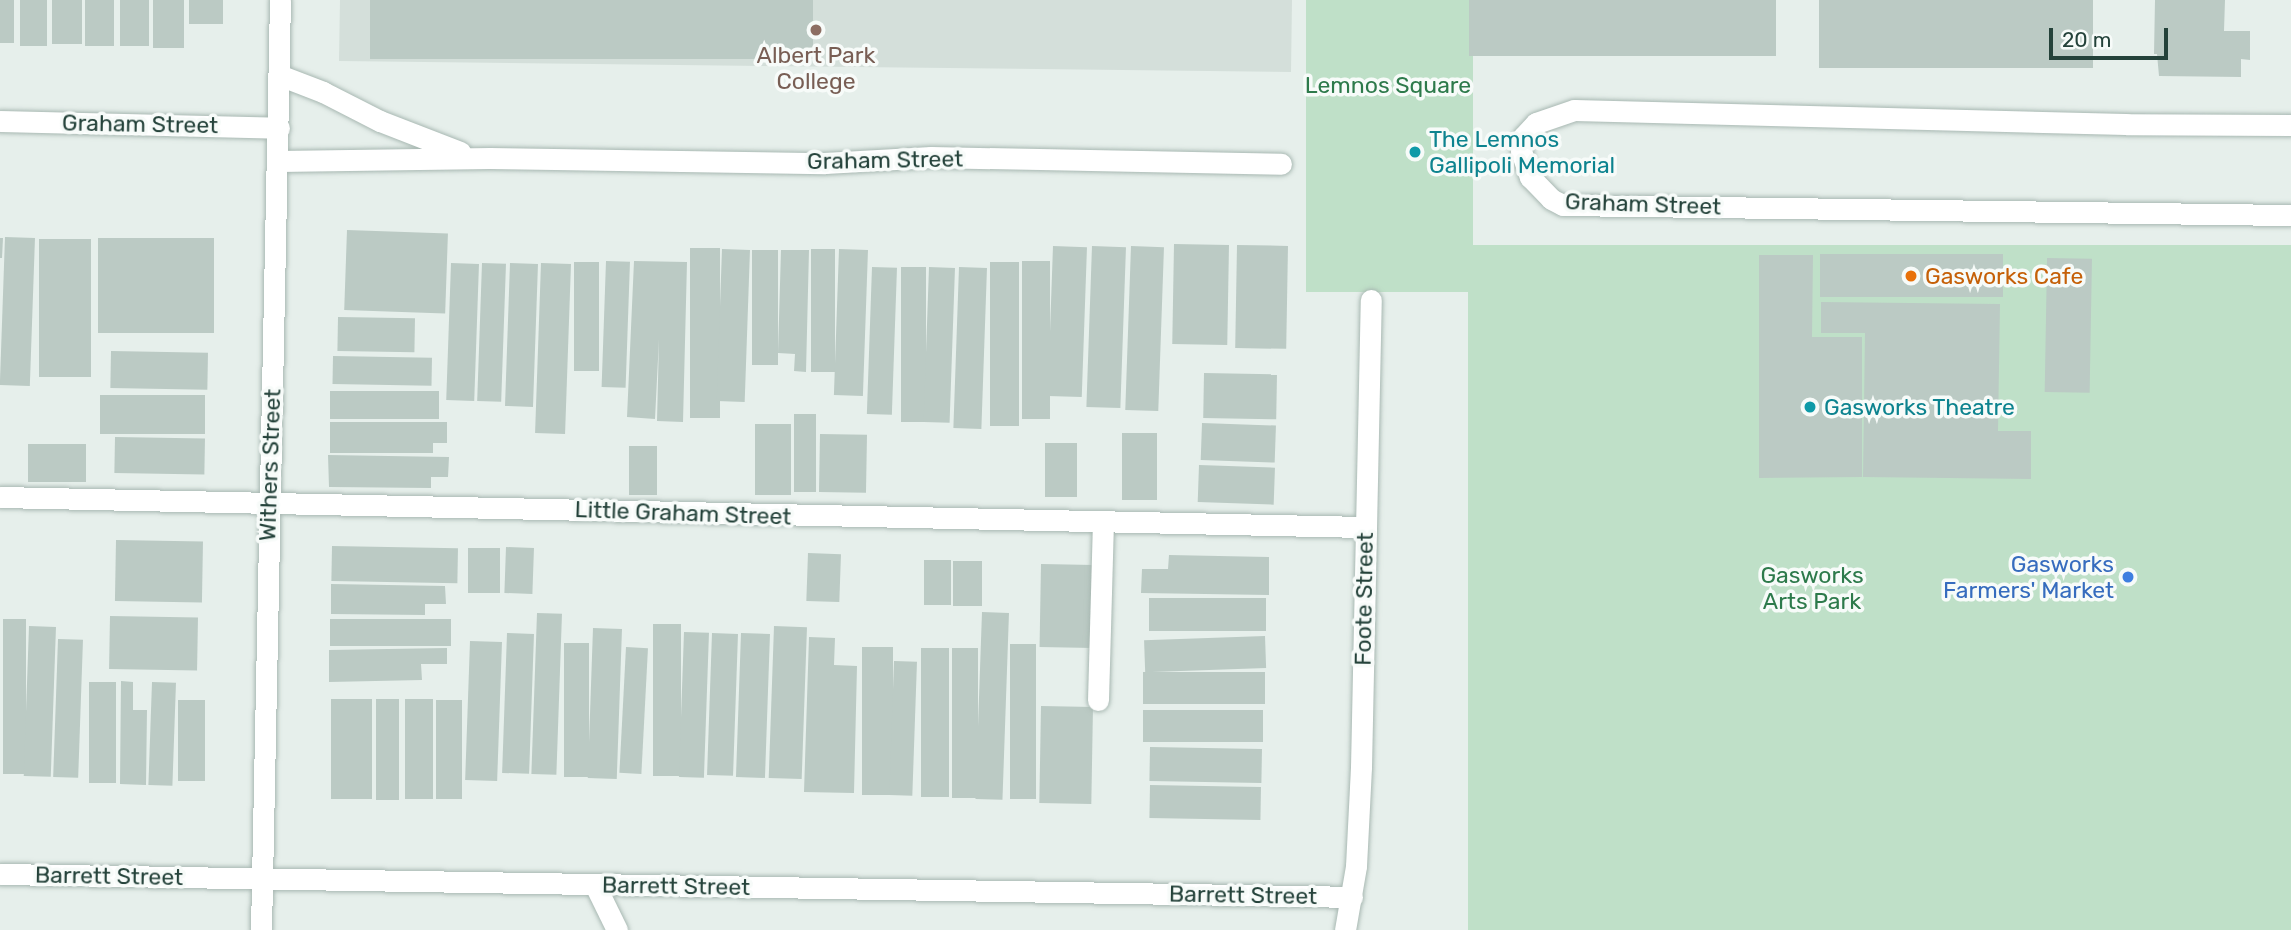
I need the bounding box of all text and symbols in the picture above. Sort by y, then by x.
scale bar [2053,14,2172,58]
marker: Albert Park College [808,22,824,38]
text: 20 m [2062,27,2111,52]
place label: Albert Park College [757,41,875,95]
park label: Lemnos Square [1305,71,1471,99]
street label: Graham Street [62,109,218,139]
place label: The Lemnos Gallipoli Memorial [1429,125,1615,179]
marker: The Lemnos Gallipoli Memorial [1407,144,1423,160]
street label: Graham Street [807,145,963,175]
street label: Graham Street [1564,187,1722,221]
place label: Gasworks Cafe [1925,262,2083,290]
marker: Gasworks Cafe [1903,268,1919,284]
street label: Withers Street [254,388,286,542]
place label: Gasworks Theatre [1824,393,2016,421]
marker: Gasworks Theatre [1802,399,1818,415]
street label: Little Graham Street [574,495,792,531]
street label: Foote Street [1349,532,1379,666]
place label: Gasworks Farmers' Market [1943,550,2114,604]
park label: Gasworks Arts Park [1760,561,1864,615]
marker: Gasworks Farmers' Market [2120,569,2136,585]
street label: Barrett Street [35,861,183,891]
street label: Barrett Street [602,871,750,901]
street label: Barrett Street [1169,880,1317,910]

